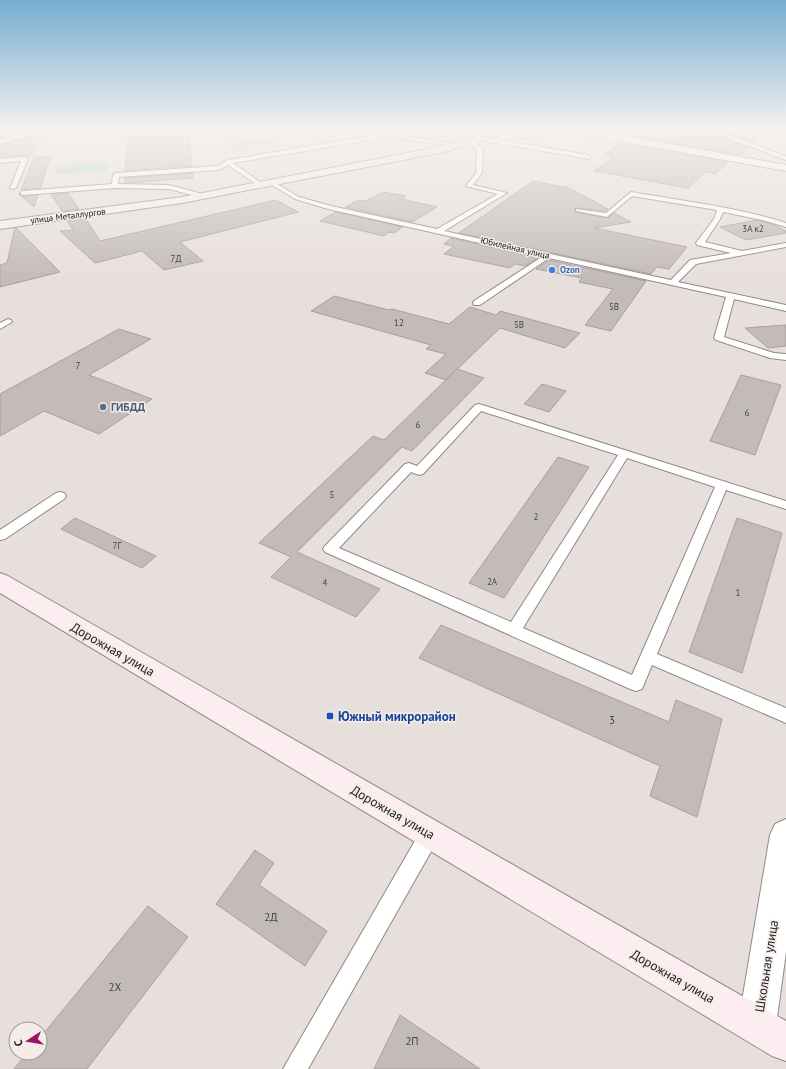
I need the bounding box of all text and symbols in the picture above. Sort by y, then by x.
street label: улица Металлургов [30,205,107,226]
house number: 3А к2 [742,223,764,234]
street label: Юбилейная улица [479,234,551,261]
house number: 7Д [171,253,181,264]
place label: Ozon [560,264,580,275]
marker: Ozon [547,265,557,275]
house number: 5В [609,301,619,312]
house number: 12 [394,317,404,328]
house number: 5В [514,319,524,330]
house number: 7 [76,360,81,371]
place label: ГИБДД [111,400,146,414]
marker: ГИБДД [98,402,108,412]
house number: 6 [745,407,750,418]
house number: 6 [416,419,421,430]
house number: 5 [330,489,335,500]
house number: 2 [534,511,539,522]
house number: 7Г [113,540,122,551]
house number: 2А [487,576,498,587]
house number: 4 [323,577,328,588]
house number: 1 [736,587,741,598]
street label: Дорожная улица [68,619,158,680]
place label: Южный микрорайон [338,708,456,725]
marker: Южный микрорайон [325,711,335,721]
house number: 3 [609,713,615,727]
street label: Дорожная улица [348,782,438,843]
house number: 2Д [264,910,278,924]
street label: Школьная улица [751,919,782,1013]
street label: Дорожная улица [628,946,718,1007]
house number: 2Х [109,980,122,994]
north arrow [8,1021,48,1061]
house number: 2П [405,1034,419,1048]
text: С [11,1039,26,1048]

